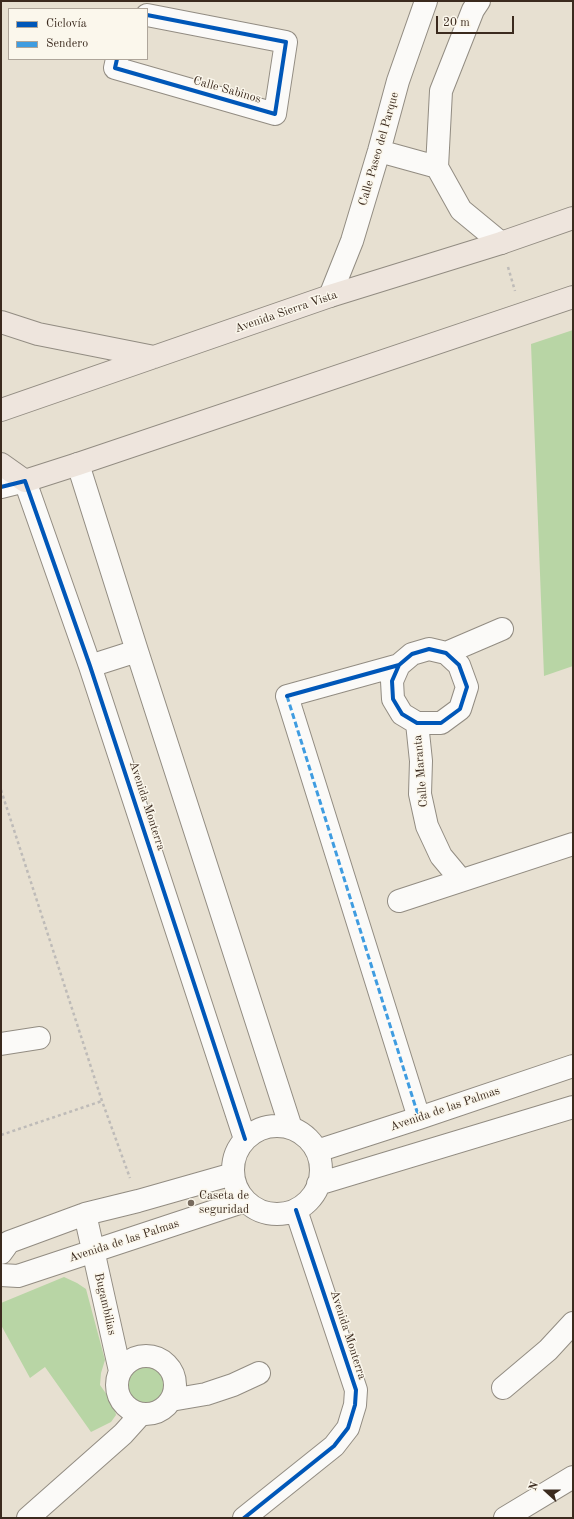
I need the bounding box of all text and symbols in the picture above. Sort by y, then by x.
legend [8,8,148,60]
scale bar [438,8,516,34]
text: 20 m [443,17,470,29]
text: Ciclovía [46,18,87,30]
text: Sendero [46,38,88,50]
street label: Calle Sabinos [192,73,262,107]
street label: Calle Paseo del Parque [356,90,402,208]
street label: Avenida Sierra Vista [233,288,339,336]
street label: Calle Maranta [411,734,431,808]
street label: Avenida Monterra [126,760,168,852]
street label: Avenida de las Palmas [388,1083,502,1135]
place label: Caseta de seguridad [199,1189,249,1217]
marker: Caseta de seguridad [186,1198,196,1208]
street label: Avenida de las Palmas [67,1216,181,1266]
street label: Bugambilias [91,1271,119,1337]
street label: Avenida Monterra [327,1289,369,1381]
north arrow [526,1471,566,1511]
text: N [528,1481,541,1492]

